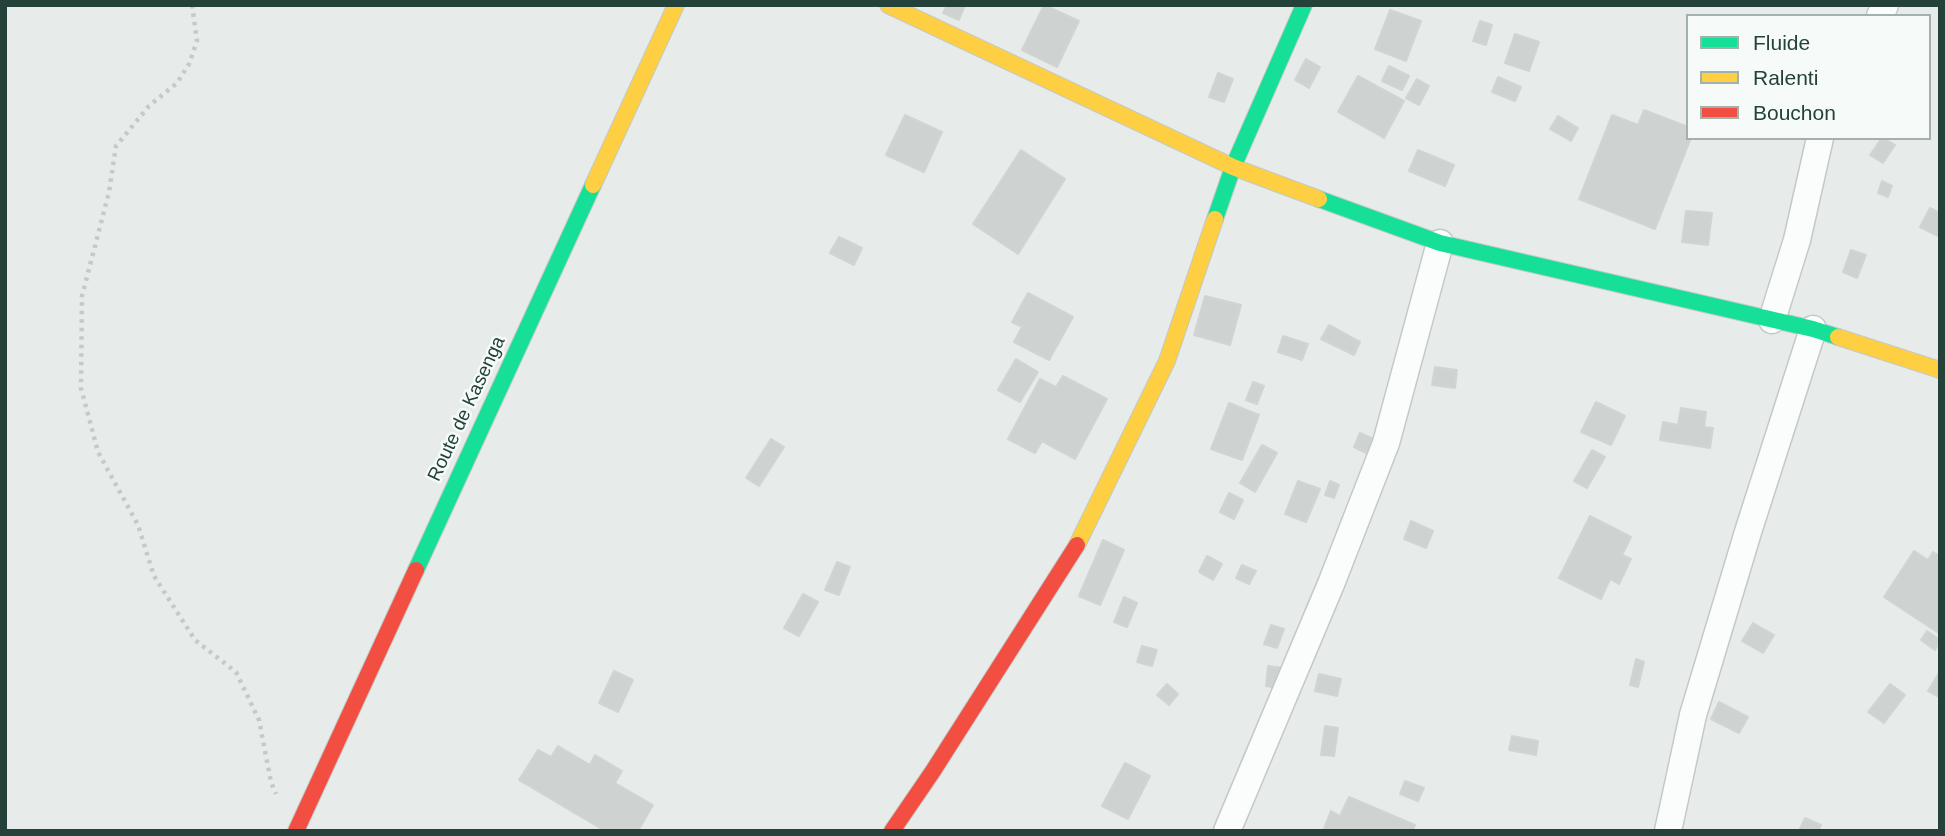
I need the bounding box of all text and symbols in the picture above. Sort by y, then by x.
legend [1686,14,1931,140]
text: Fluide [1753,31,1810,54]
text: Ralenti [1753,66,1818,89]
text: Bouchon [1753,101,1836,124]
street label: Route de Kasenga [423,333,511,485]

